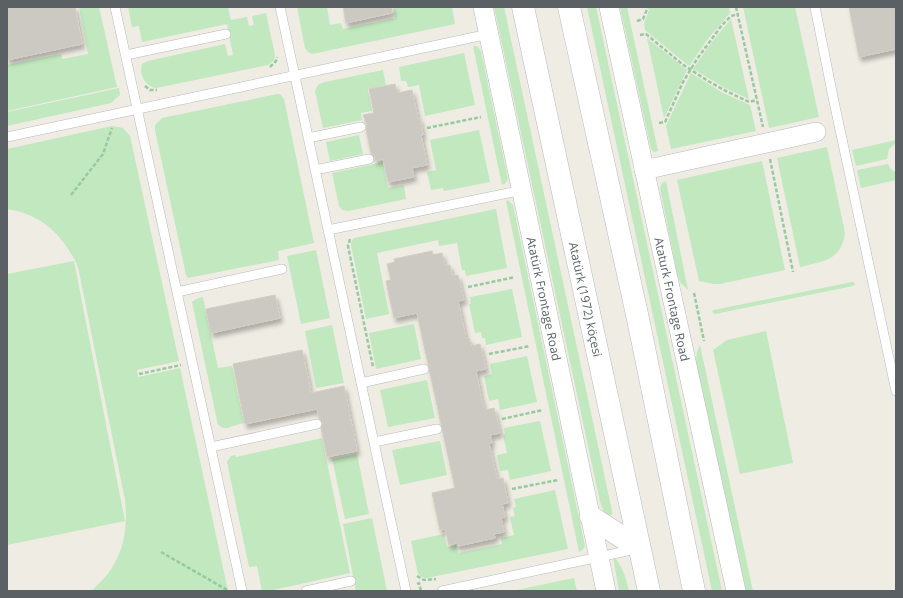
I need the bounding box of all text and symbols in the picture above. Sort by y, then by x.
street label: Atatürk Frontage Road [523,235,566,362]
street label: Ataturk Frontage Road [651,236,694,363]
street label: Atatürk (1972) köçesi [565,240,607,358]

